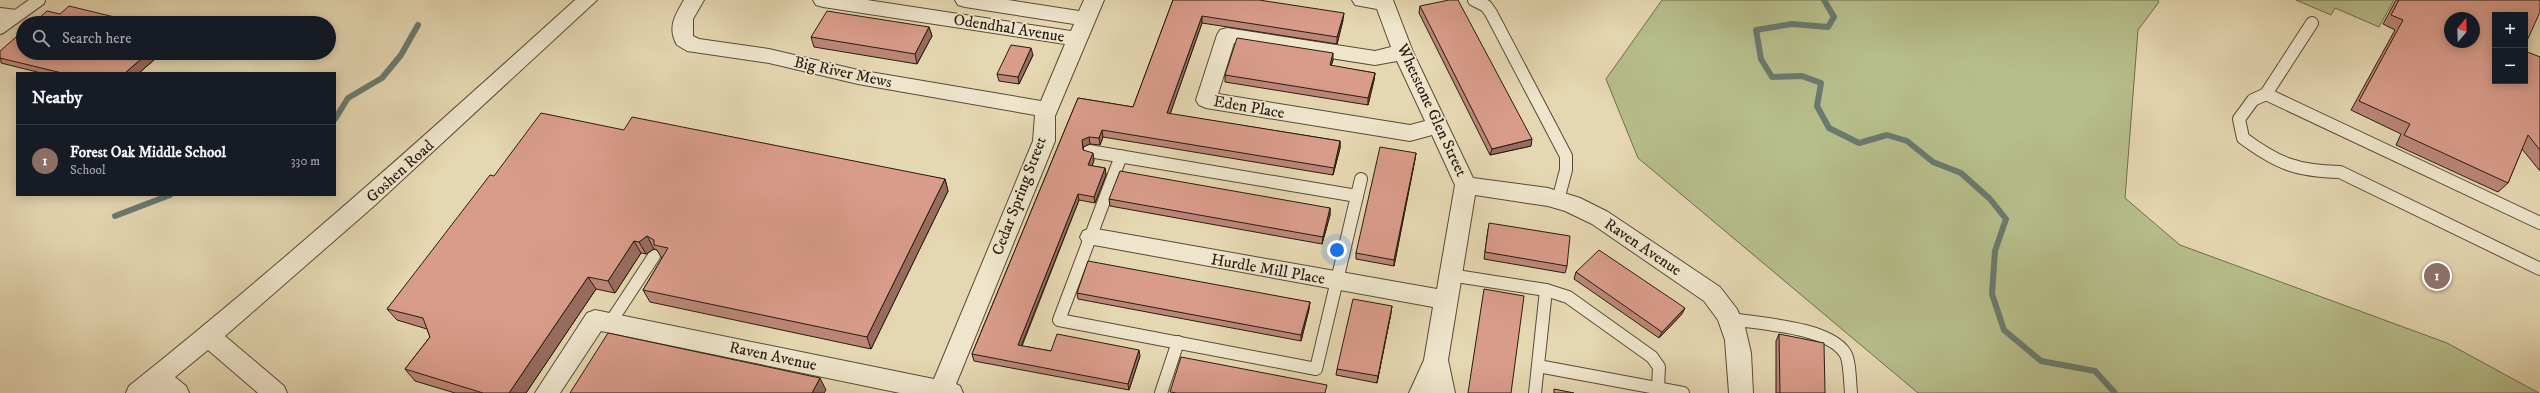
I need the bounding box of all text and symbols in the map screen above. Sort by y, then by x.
street label: Odendhal Avenue [952,9,1066,47]
north arrow [2444,12,2480,48]
map controls [2492,12,2528,84]
button: + [2492,12,2528,48]
search box [16,16,336,60]
icon: search [30,27,52,49]
text: Search here [62,29,131,48]
street label: Whetstone Glen Street [1392,40,1471,179]
button: − [2492,48,2528,84]
street label: Big River Mews [792,52,894,92]
text: Nearby [32,87,82,109]
street label: Eden Place [1212,91,1287,123]
street label: Cedar Spring Street [987,134,1051,258]
street label: Goshen Road [362,135,438,207]
text: Forest Oak Middle School [70,143,226,162]
text: 1 [43,153,47,169]
text: 330 m [291,153,320,169]
text: School [70,162,106,178]
street label: Raven Avenue [1601,214,1686,280]
your location [1327,240,1347,260]
street label: Hurdle Mill Place [1209,249,1327,289]
pin: 1 [2424,261,2450,291]
street label: Raven Avenue [727,337,819,375]

